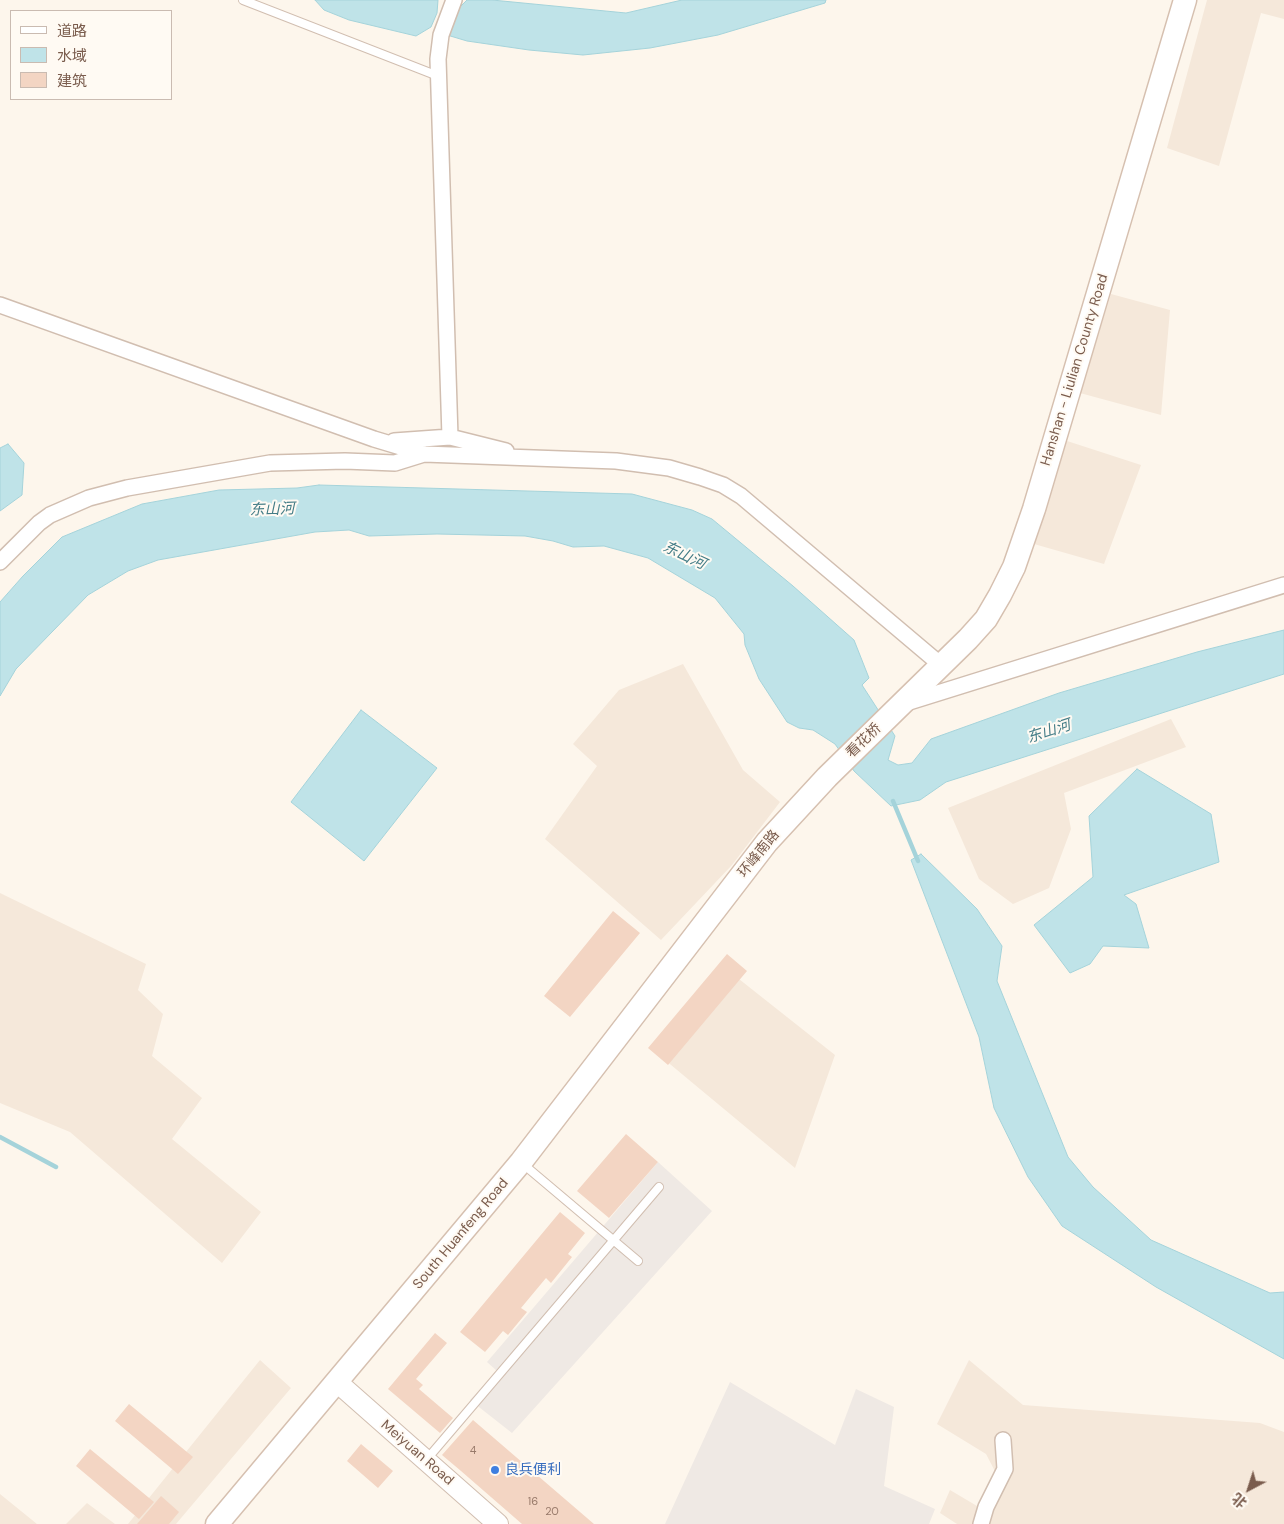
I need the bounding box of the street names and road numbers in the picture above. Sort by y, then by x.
street label: Hanshan - Liulian County Road [1038,272,1112,468]
street label: 看花桥 [843,720,885,762]
street label: 环峰南路 [735,827,783,881]
street label: South Huanfeng Road [410,1175,512,1293]
street label: Meiyuan Road [377,1417,457,1489]

